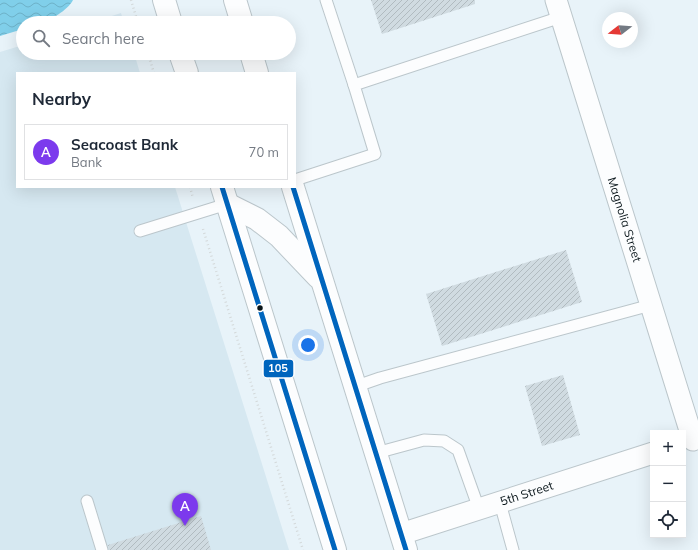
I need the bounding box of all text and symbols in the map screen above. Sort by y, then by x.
north arrow [602,12,638,48]
search box [16,16,296,60]
icon: search [30,27,52,49]
text: Search here [62,29,144,48]
text: Nearby [32,88,91,109]
text: Seacoast Bank [71,135,178,154]
text: A [41,144,51,160]
text: 70 m [249,144,279,160]
text: Bank [71,154,102,170]
street label: Magnolia Street [605,175,645,264]
unlabelled marker [255,303,265,313]
your location [298,335,318,355]
line badge: 105 [263,359,294,378]
text: 105 [268,361,288,375]
map controls [650,430,686,538]
button: + [650,430,686,466]
button: − [650,466,686,502]
street label: 5th Street [498,478,555,509]
pin: A [172,493,198,526]
button: locate [650,502,686,538]

